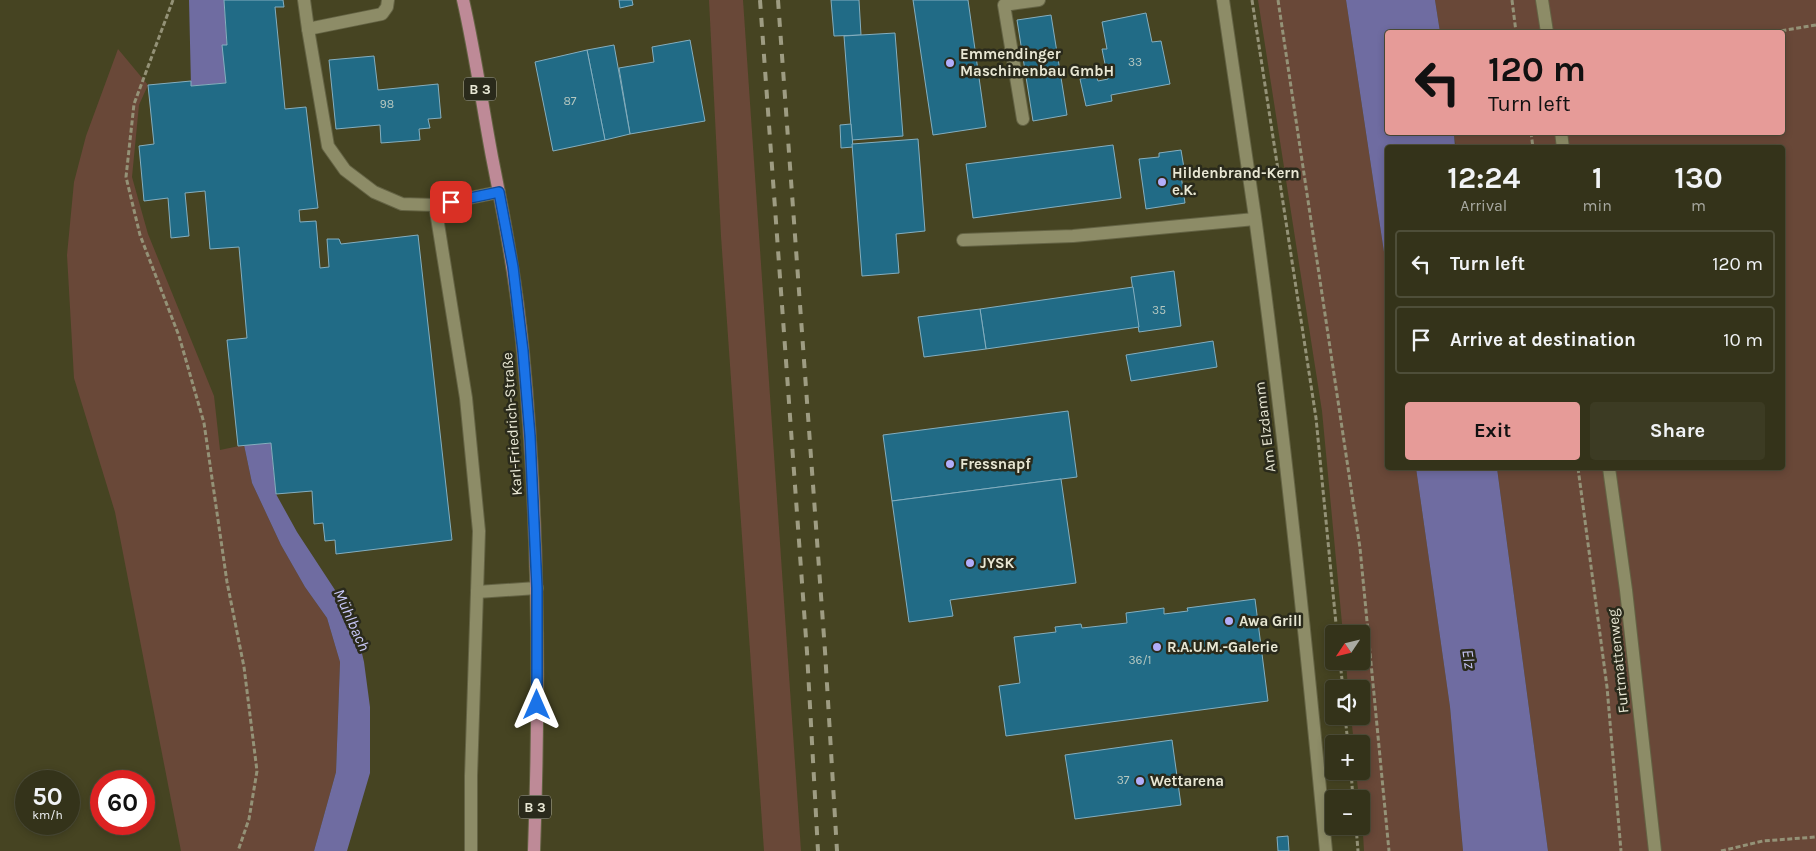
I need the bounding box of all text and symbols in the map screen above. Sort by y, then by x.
place label: Emmendinger Maschinenbau GmbH [960,45,1114,80]
text: 120 m [1488,49,1586,90]
icon: left [1405,50,1470,115]
house number: 33 [1128,55,1142,69]
marker: Emmendinger Maschinenbau GmbH [944,57,956,69]
road number: B 3 [464,78,496,100]
text: Turn left [1488,91,1571,117]
house number: 87 [563,94,577,108]
house number: 98 [380,97,394,111]
text: 12:24 [1447,160,1520,196]
text: 1 [1592,160,1603,196]
text: 130 [1674,160,1723,196]
place label: Hildenbrand-Kern e.K. [1172,164,1300,199]
marker: Hildenbrand-Kern e.K. [1156,176,1168,188]
pin [430,181,472,223]
icon: arrive [437,188,465,216]
text: Arrival [1460,196,1507,215]
text: min [1583,196,1612,215]
text: m [1691,196,1706,215]
icon: left [1407,250,1435,278]
text: Turn left [1450,253,1525,275]
text: 120 m [1712,253,1763,275]
house number: 35 [1152,303,1166,317]
icon: arrive [1407,326,1435,354]
text: Arrive at destination [1450,329,1636,351]
text: 10 m [1723,329,1763,351]
street label: Karl-Friedrich-Straße [498,352,526,496]
street label: Am Elzdamm [1251,381,1279,473]
button: Exit [1405,402,1580,460]
button: Share [1590,402,1765,460]
place label: Fressnapf [960,455,1031,473]
marker: Fressnapf [944,458,956,470]
place label: JYSK [980,554,1015,572]
marker: JYSK [964,557,976,569]
water label: Mühlbach [330,586,374,654]
street label: Furtmattenweg [1604,607,1632,714]
place label: Awa Grill [1239,612,1302,630]
marker: Awa Grill [1223,615,1235,627]
north arrow [1325,625,1370,670]
map controls [1325,625,1370,835]
place label: R.A.U.M.-Galerie [1167,638,1278,656]
marker: R.A.U.M.-Galerie [1151,641,1163,653]
water label: Elz [1458,648,1480,670]
house number: 36/1 [1128,653,1152,667]
position arrow [510,678,562,730]
button: sound [1325,680,1370,725]
button: + [1325,735,1370,780]
speed limit sign: 60 [90,770,155,835]
place label: Wettarena [1150,772,1224,790]
house number: 37 [1117,773,1130,787]
marker: Wettarena [1134,775,1146,787]
text: 50 [32,782,63,811]
button: − [1325,790,1370,835]
road number: B 3 [519,796,551,819]
text: km/h [32,808,63,822]

